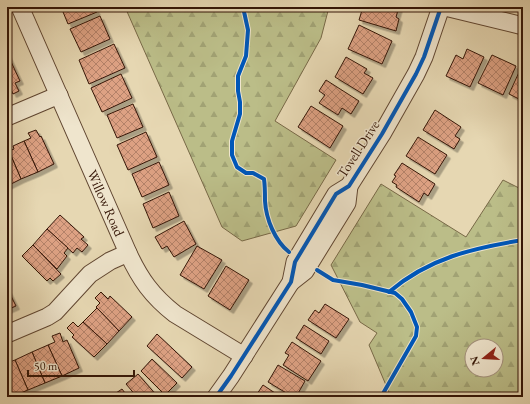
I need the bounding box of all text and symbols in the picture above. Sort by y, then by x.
street label: Tovell Drive [333,116,384,181]
street label: Willow Road [83,167,129,240]
north arrow [464,338,504,378]
scale bar [28,352,134,378]
text: N [466,355,483,367]
text: 50 m [34,358,58,374]

